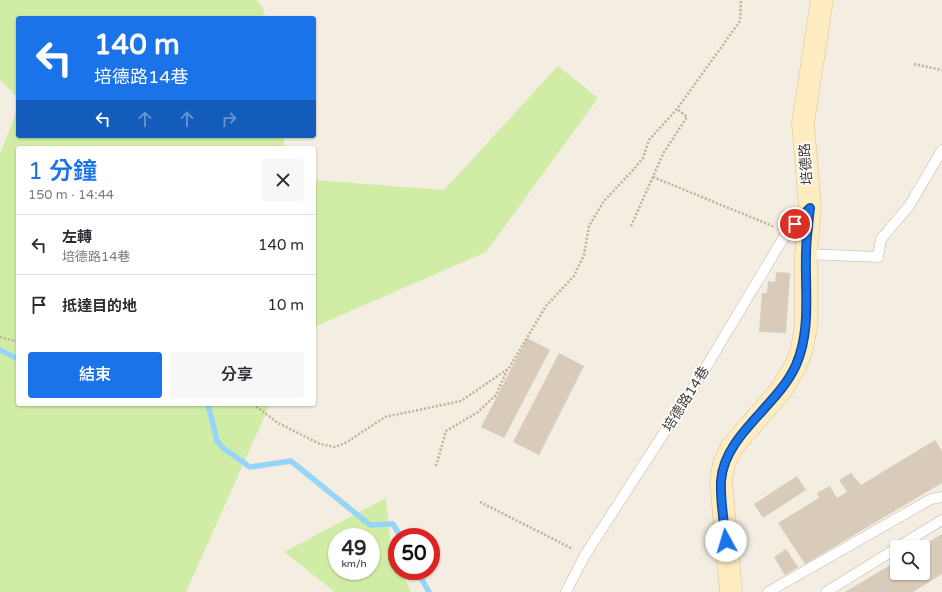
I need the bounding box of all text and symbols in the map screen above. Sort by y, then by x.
text: 140 m [94,28,180,62]
icon: left [28,32,80,84]
text: 培德路14巷 [94,66,189,88]
icon: left [92,108,114,130]
icon: ahead [134,108,156,130]
icon: ahead [176,108,198,130]
icon: right [218,108,240,130]
street label: 培德路 [796,142,816,186]
text: 1 分鐘 [28,157,97,186]
button: close [262,159,304,201]
text: 150 m · 14:44 [28,187,114,203]
pin [778,207,812,241]
icon: arrive [784,213,806,235]
text: 左轉 [62,228,92,246]
icon: left [28,234,50,256]
text: 140 m [258,236,304,254]
text: 培德路14巷 [62,249,130,265]
icon: arrive [28,294,50,316]
text: 10 m [267,296,304,314]
text: 抵達目的地 [62,297,137,315]
button: 結束 [28,352,162,398]
button: 分享 [170,352,304,398]
street label: 培德路14巷 [659,363,713,435]
position arrow [705,520,747,562]
speed limit sign: 50 [388,528,440,580]
text: 49 [341,537,367,561]
map controls [890,540,930,580]
button: search [890,540,930,580]
text: km/h [341,558,367,570]

